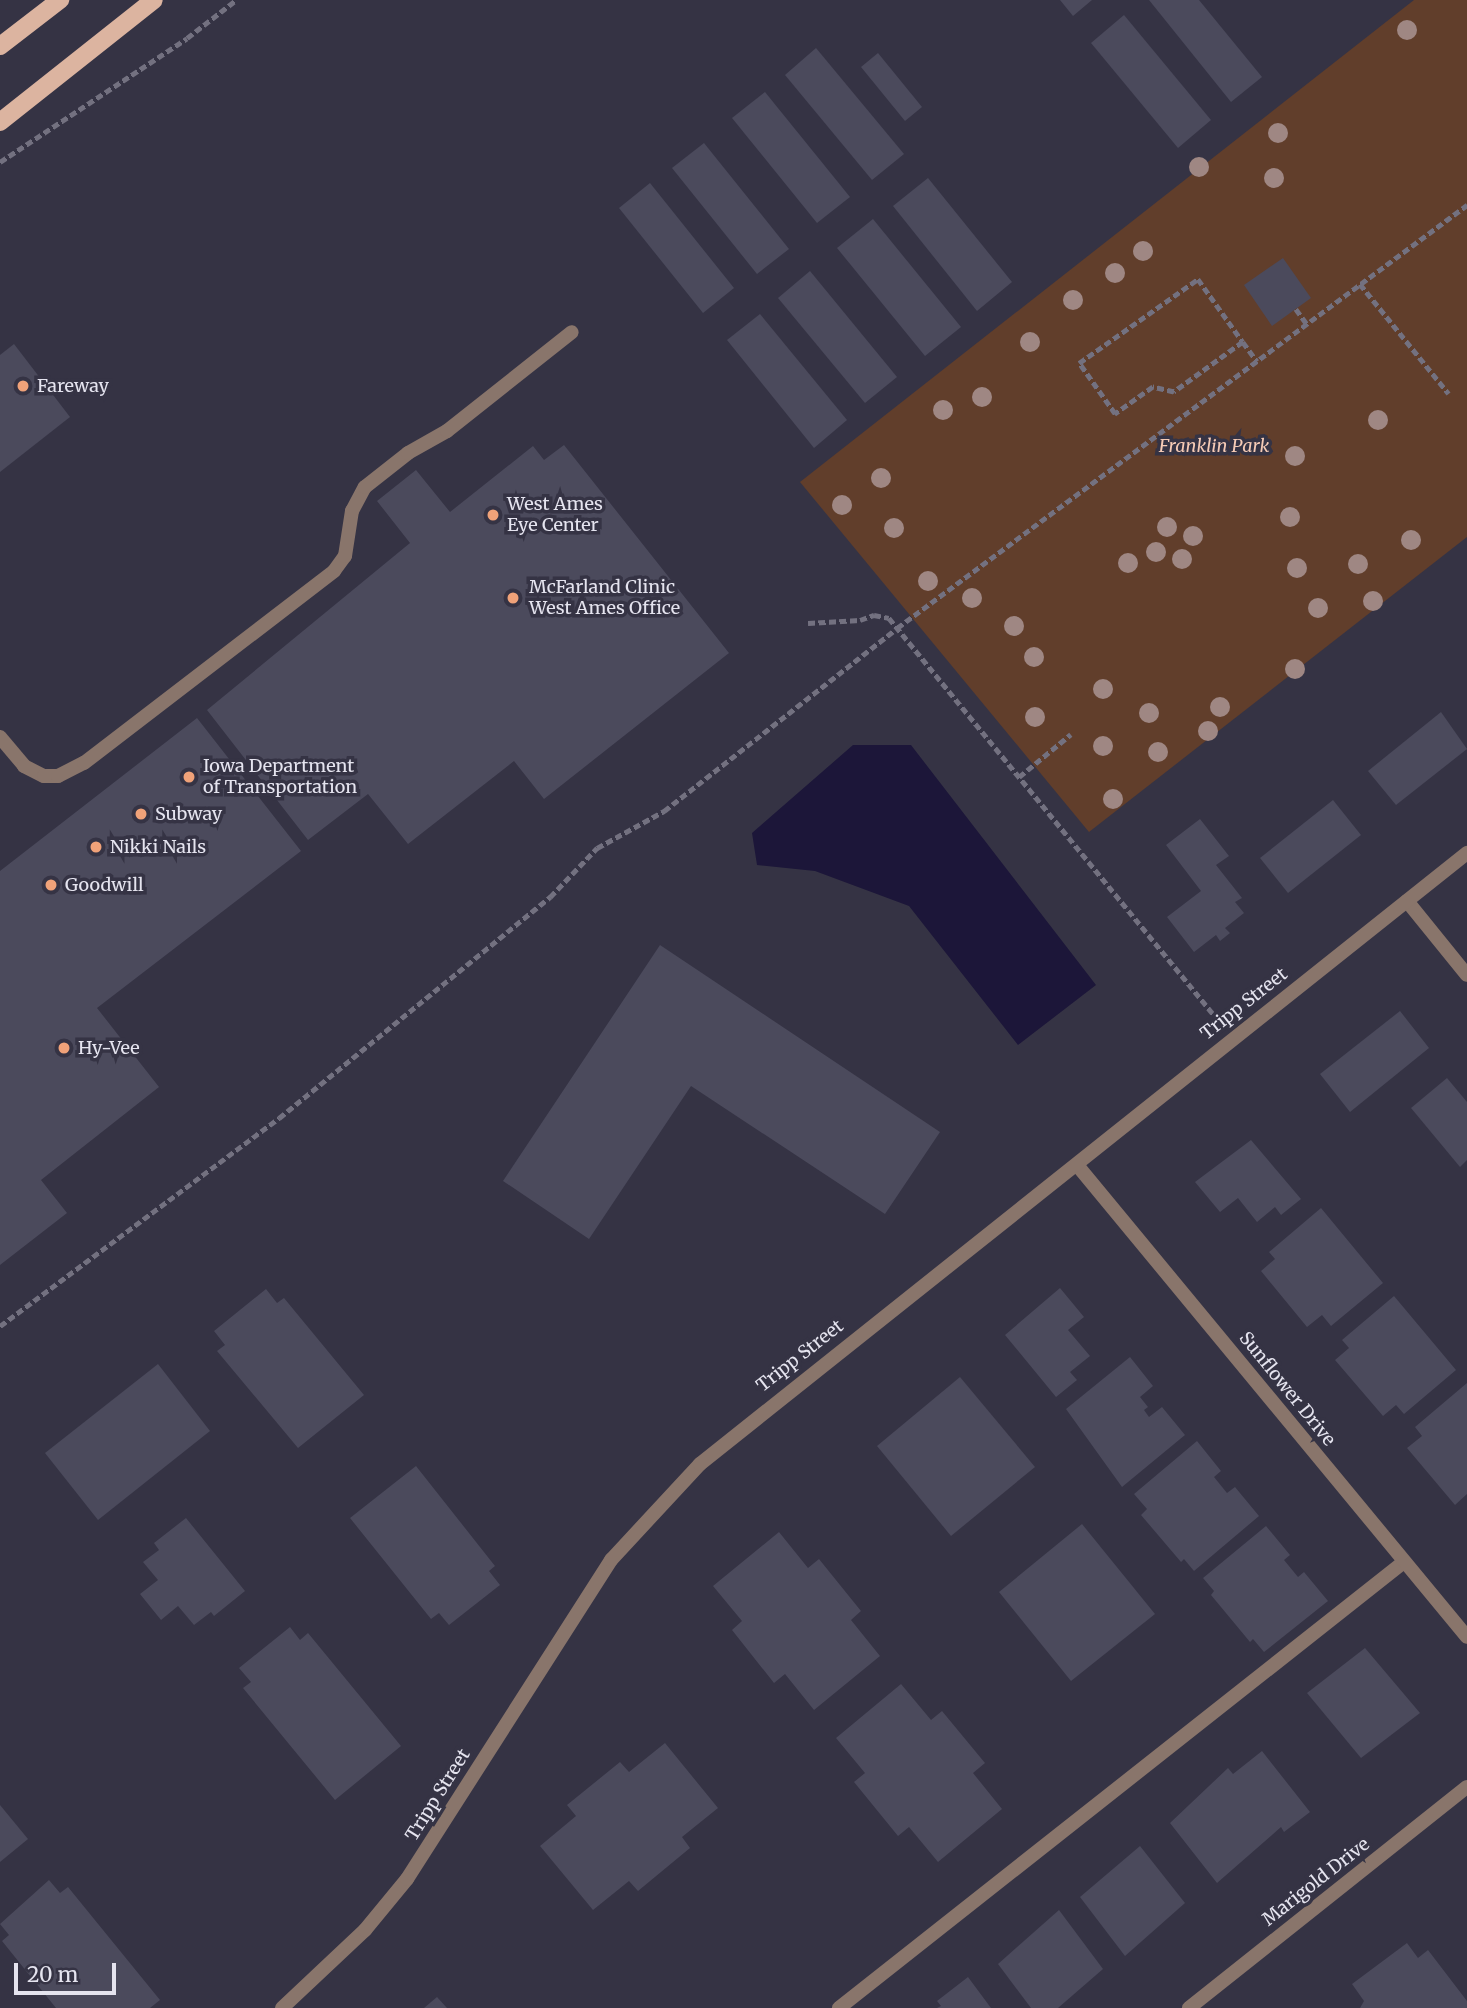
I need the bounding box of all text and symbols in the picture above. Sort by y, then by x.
place label: Fareway [37,375,109,397]
marker: Fareway [15,378,31,394]
park label: Franklin Park [1159,435,1269,457]
place label: West Ames Eye Center [507,494,603,536]
marker: West Ames Eye Center [485,507,501,523]
place label: McFarland Clinic West Ames Office [529,577,680,620]
marker: McFarland Clinic West Ames Office [503,588,523,608]
place label: Iowa Department of Transportation [203,756,357,798]
marker: Iowa Department of Transportation [181,769,197,785]
place label: Subway [155,803,222,825]
marker: Subway [133,806,149,822]
place label: Nikki Nails [110,836,206,858]
marker: Nikki Nails [88,839,104,855]
place label: Goodwill [65,874,144,896]
marker: Goodwill [43,877,59,893]
street label: Tripp Street [1196,963,1292,1045]
place label: Hy-Vee [78,1037,140,1059]
marker: Hy-Vee [56,1040,72,1056]
street label: Tripp Street [752,1315,848,1397]
street label: Sunflower Drive [1234,1328,1340,1450]
street label: Tripp Street [401,1745,475,1845]
street label: Marigold Drive [1258,1834,1374,1930]
scale bar [18,1948,119,1992]
text: 20 m [27,1961,78,1988]

